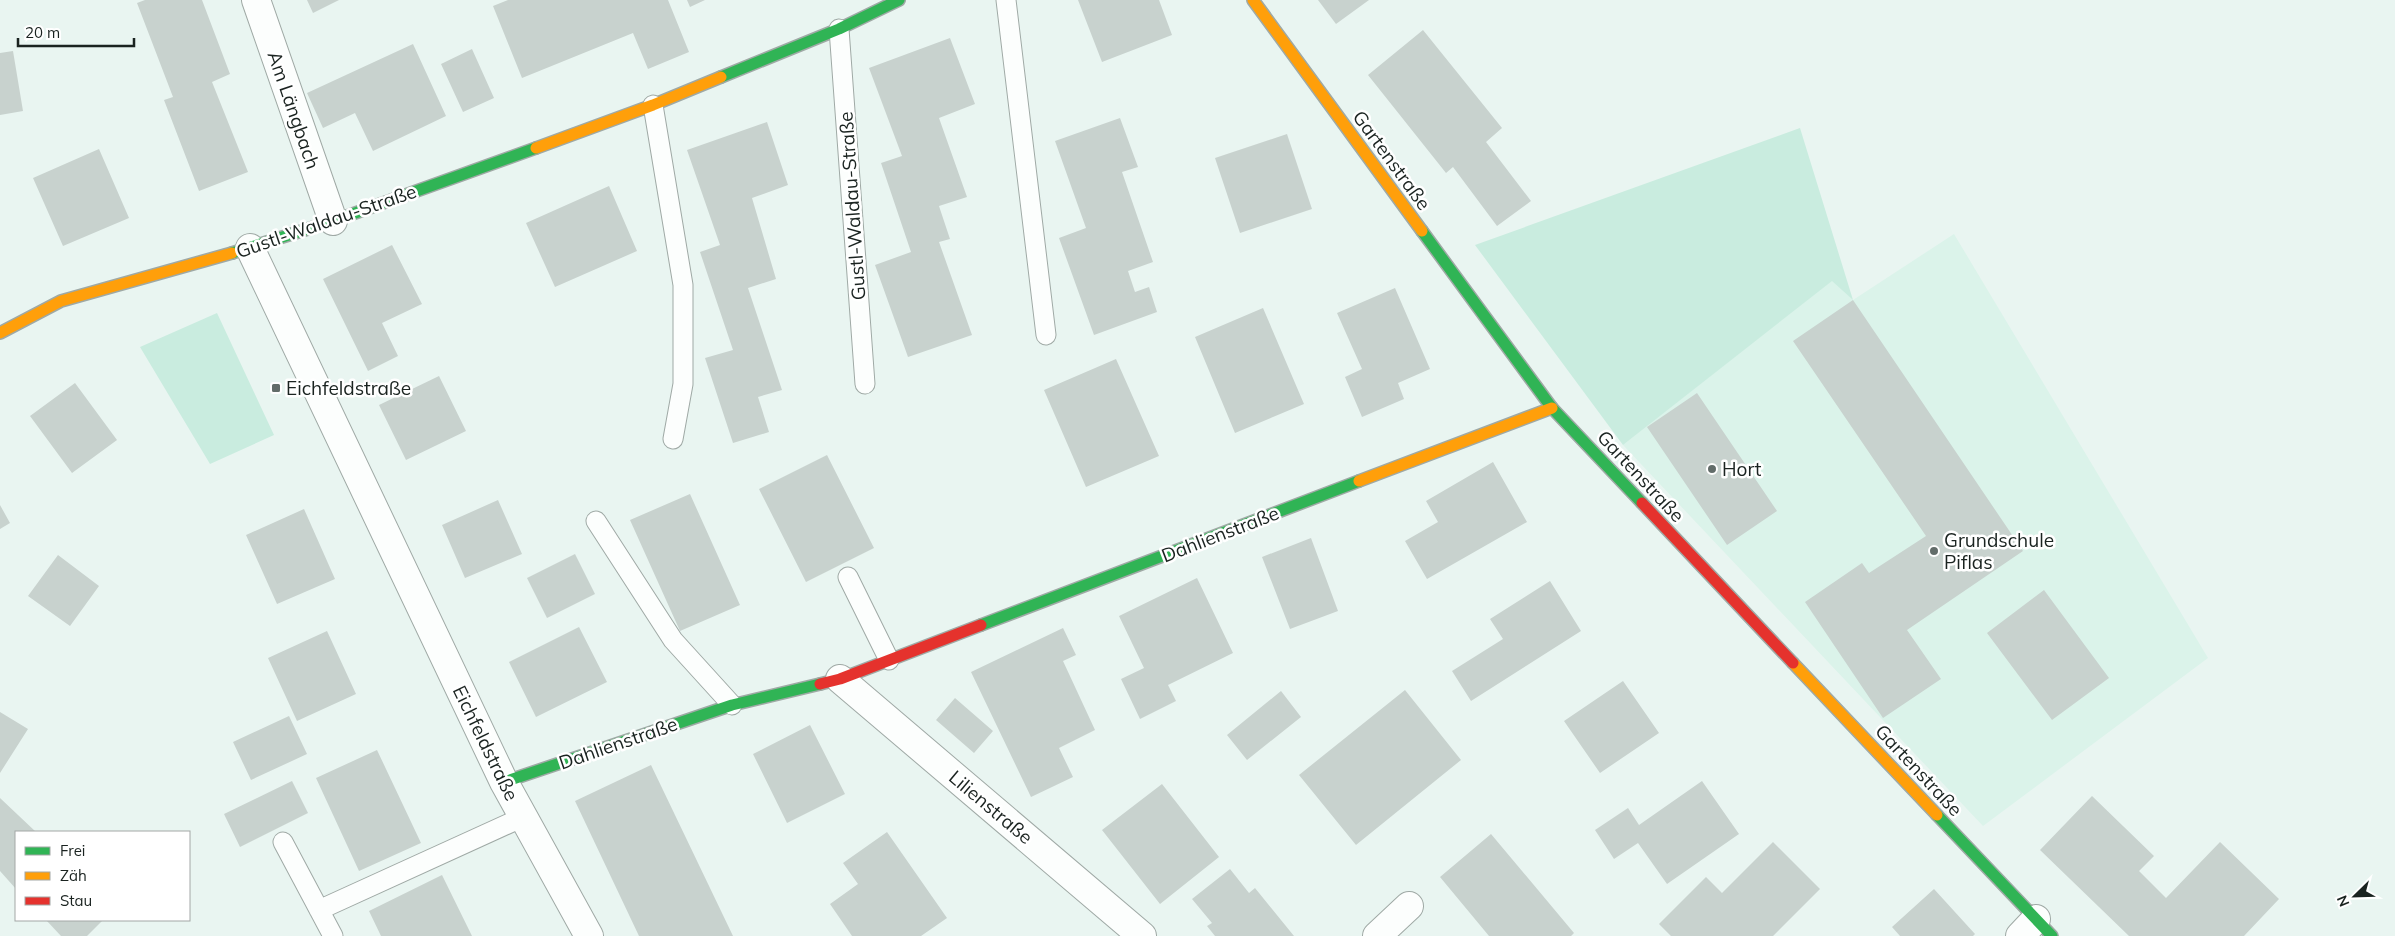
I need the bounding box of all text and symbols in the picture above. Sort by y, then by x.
scale bar [18,15,134,47]
text: 20 m [25,23,60,42]
street label: Am Längbach [263,48,325,172]
street label: Gartenstraße [1348,106,1436,214]
street label: Gustl-Waldau-Straße [833,111,871,301]
street label: Gustl-Waldau-Straße [233,179,419,263]
place label: Eichfeldstraße [286,376,411,400]
marker: Eichfeldstraße [270,382,282,394]
street label: Gartenstraße [1592,425,1690,527]
place label: Hort [1722,457,1762,481]
marker: Hort [1706,463,1718,475]
street label: Dahlienstraße [1158,501,1282,567]
place label: Grundschule Piflas [1944,528,2054,574]
marker: Grundschule Piflas [1928,545,1940,557]
street label: Eichfeldstraße [448,681,524,805]
street label: Dahlienstraße [556,711,680,775]
street label: Gartenstraße [1870,719,1968,821]
street label: Lilienstraße [944,765,1038,849]
legend [15,831,190,921]
text: Frei [60,841,85,860]
text: Zäh [60,866,87,885]
north arrow [2330,871,2380,921]
text: Stau [60,891,92,910]
text: N [2333,893,2353,909]

